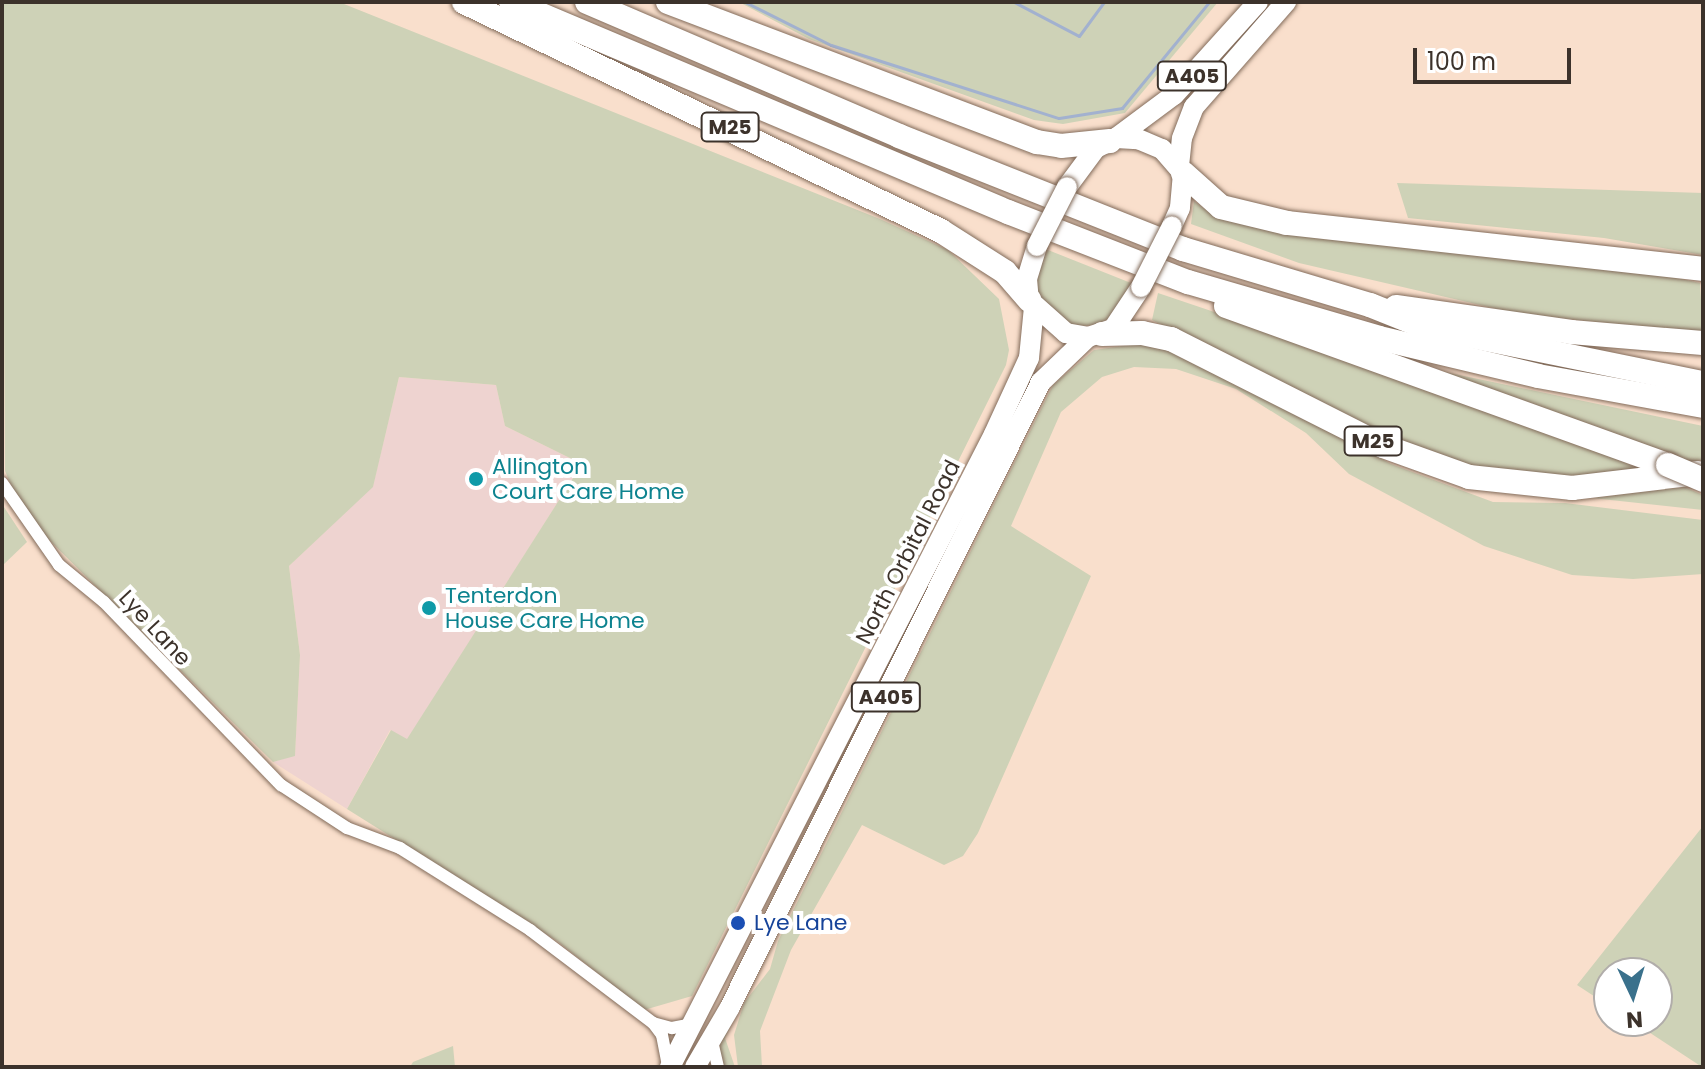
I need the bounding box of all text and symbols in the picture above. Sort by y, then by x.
scale bar [1417,32,1575,82]
text: 100 m [1427,45,1496,78]
road number: A405 [1156,60,1228,92]
road number: M25 [700,111,760,143]
road number: M25 [1343,425,1403,457]
place label: Allington Court Care Home [492,453,684,504]
street label: North Orbital Road [850,456,966,648]
marker: Allington Court Care Home [467,470,485,488]
place label: Tenterdon House Care Home [445,582,645,634]
street label: Lye Lane [113,585,197,671]
marker: Tenterdon House Care Home [420,599,438,617]
road number: A405 [850,681,922,713]
place label: Lye Lane [754,910,847,936]
marker: Lye Lane [729,914,747,932]
north arrow [1593,957,1673,1037]
text: N [1625,1003,1644,1035]

